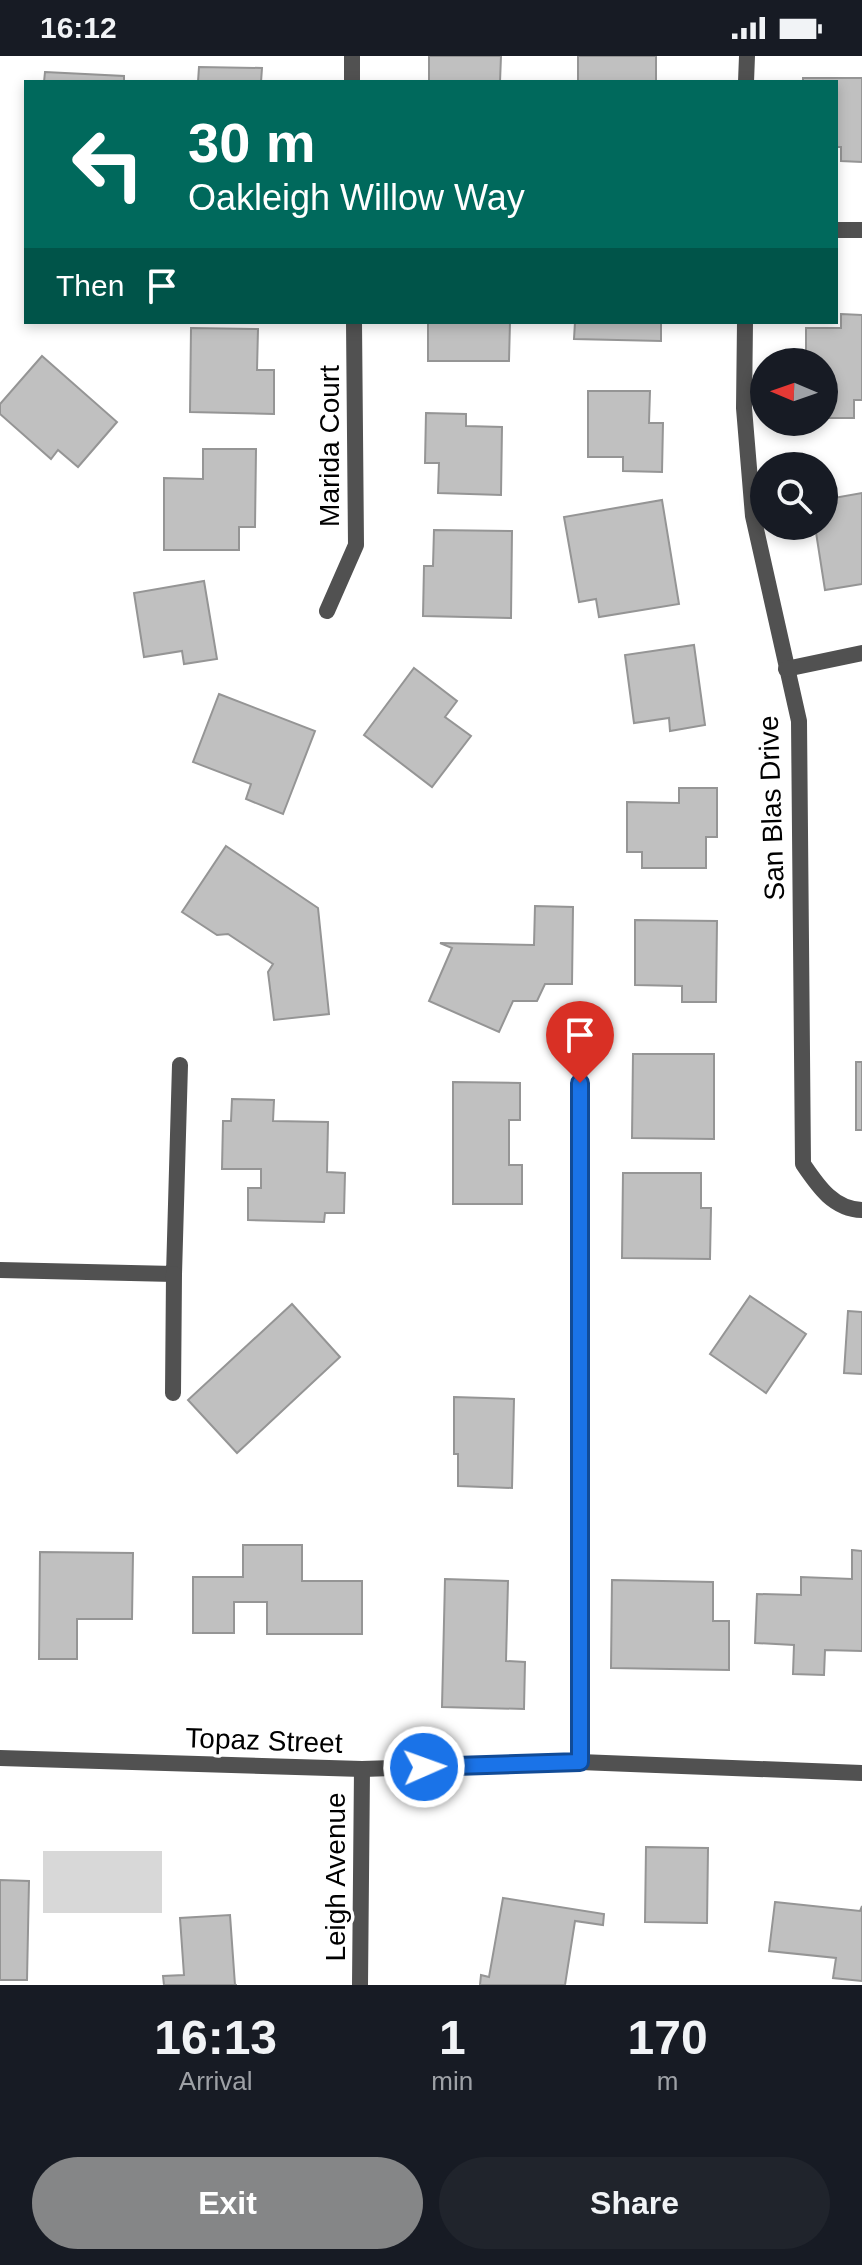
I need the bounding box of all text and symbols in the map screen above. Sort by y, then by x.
text: 16:12 [40,11,117,44]
text: 30 m [188,111,316,174]
icon: left [56,112,160,216]
text: Oakleigh Willow Way [188,177,525,218]
icon: arrive [140,264,184,308]
text: Then [56,269,124,302]
north arrow [750,348,838,436]
map controls [750,348,838,540]
street label: Marida Court [314,365,345,527]
button: search [750,452,838,540]
street label: San Blas Drive [753,715,790,901]
pin [546,1001,614,1083]
icon: arrive [558,1013,602,1057]
street label: Topaz Street [185,1722,343,1759]
position arrow [382,1725,466,1809]
street label: Leigh Avenue [320,1792,351,1962]
text: 16:13 [154,2011,277,2064]
text: 1 [439,2011,466,2064]
text: 170 [628,2011,708,2064]
text: Arrival [179,2066,253,2096]
text: min [431,2066,473,2096]
text: m [657,2066,678,2096]
button: Exit [32,2157,423,2249]
button: Share [439,2157,830,2249]

